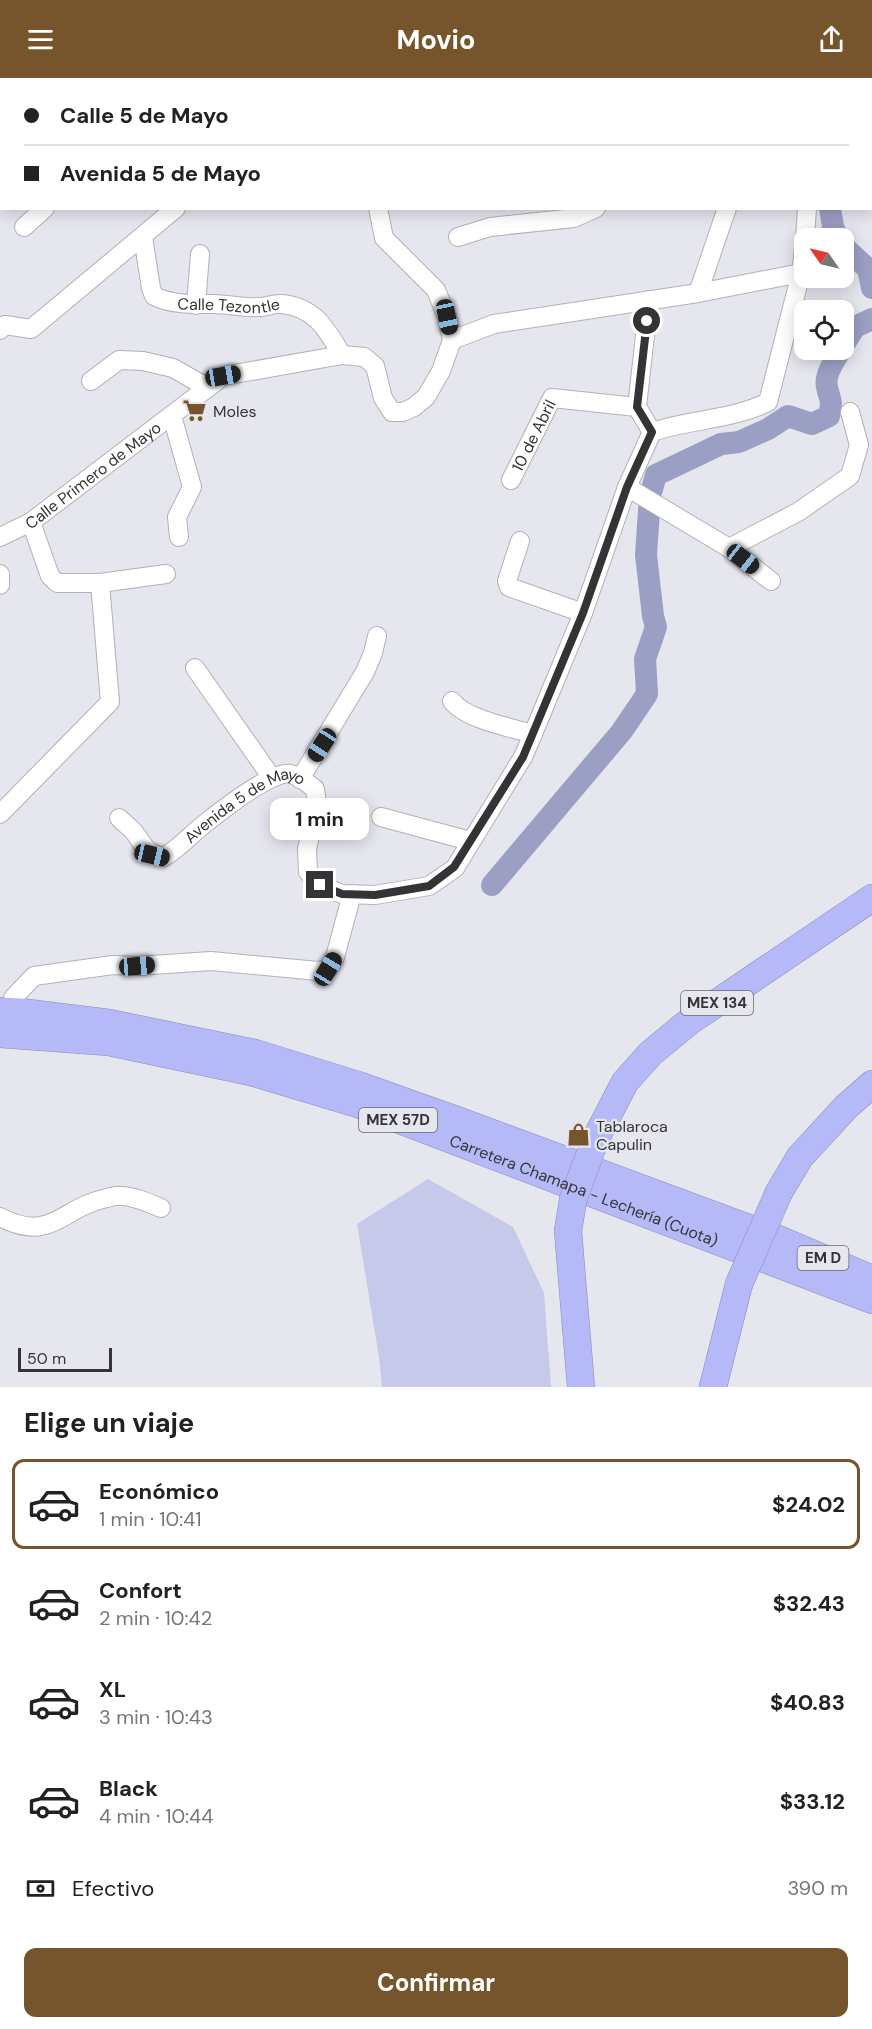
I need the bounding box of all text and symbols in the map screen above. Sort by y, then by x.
text: Movio [397,22,475,57]
icon: menu [24,23,57,56]
icon: share [815,23,848,56]
text: Calle 5 de Mayo [60,101,229,130]
text: Avenida 5 de Mayo [60,159,261,188]
north arrow [794,228,854,288]
map controls [794,228,854,360]
street label: Calle Tezontle [177,293,281,318]
car [434,298,460,336]
button: locate [794,300,854,360]
route start [633,307,660,334]
car [204,364,242,388]
street label: 10 de Abril [507,396,561,475]
supermarket icon: Moles [182,398,208,424]
place label: Moles [213,401,257,422]
street label: Calle Primero de Mayo [21,417,165,534]
car [723,541,763,577]
car [305,725,339,765]
street label: Avenida 5 de Mayo [180,763,310,848]
callout: 1 min [270,798,370,840]
text: 1 min [295,806,344,832]
car [132,842,172,868]
route end [306,871,333,898]
car [311,949,345,989]
car [118,956,156,976]
road number: MEX 134 [681,991,753,1015]
road number: MEX 57D [359,1108,437,1132]
place label: Tablaroca Capulin [596,1116,668,1155]
shop icon: Tablaroca Capulin [565,1122,591,1148]
street label: Carretera Chamapa - Lechería (Cuota) [447,1130,721,1251]
road number: EM D [798,1246,848,1270]
scale bar [18,1345,112,1372]
text: 50 m [27,1348,66,1369]
text: Elige un viaje [24,1405,194,1440]
icon: car [27,1477,81,1531]
text: Económico [99,1477,219,1506]
text: $24.02 [772,1490,845,1519]
text: 1 min · 10:41 [99,1506,202,1532]
icon: car [27,1576,81,1630]
text: Confort [99,1576,182,1605]
text: $32.43 [773,1589,845,1618]
text: 2 min · 10:42 [99,1605,212,1631]
icon: car [27,1675,81,1729]
text: XL [99,1675,126,1704]
text: $40.83 [770,1688,845,1717]
text: 3 min · 10:43 [99,1704,213,1730]
icon: car [27,1774,81,1828]
text: Black [99,1774,158,1803]
text: $33.12 [780,1787,845,1816]
text: 4 min · 10:44 [99,1803,213,1829]
icon: cash [24,1872,57,1905]
text: Efectivo [72,1874,154,1903]
text: 390 m [787,1875,848,1901]
button: Confirmar [24,1948,848,2017]

